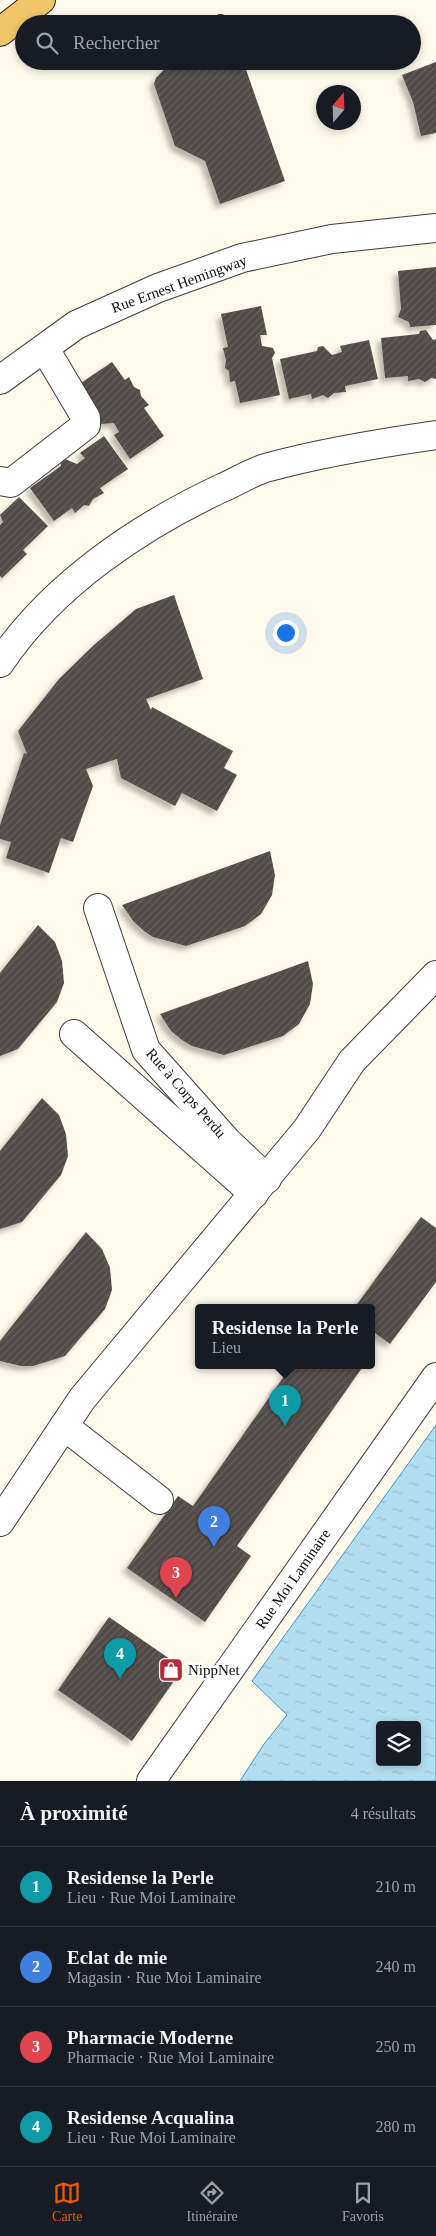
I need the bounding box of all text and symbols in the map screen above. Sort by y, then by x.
search box [15,15,421,70]
icon: search [33,29,61,57]
text: Rechercher [73,32,160,53]
north arrow [316,85,361,130]
street label: Rue Ernest Hemingway [109,252,250,316]
your location [273,620,299,646]
street label: Rue à Corps Perdu [143,1045,229,1141]
popup [195,1304,375,1369]
text: Residense la Perle [212,1317,358,1338]
text: Lieu [212,1339,241,1356]
pin: 1 [269,1385,301,1426]
pin: 2 [198,1506,230,1547]
street label: Rue Moi Laminaire [253,1526,334,1632]
pin: 3 [160,1557,192,1598]
pin: 4 [104,1638,136,1679]
shop icon: NippNet [158,1657,184,1683]
place label: NippNet [188,1662,240,1678]
map controls [376,1721,421,1766]
button: layers [376,1721,421,1766]
text: À proximité [20,1801,128,1825]
text: 4 résultats [351,1805,416,1822]
text: Residense la Perle [67,1867,214,1888]
text: 1 [32,1878,40,1895]
text: 210 m [376,1878,416,1895]
text: Lieu · Rue Moi Laminaire [67,1889,236,1906]
text: Eclat de mie [67,1947,167,1968]
text: 2 [32,1958,40,1975]
text: 240 m [376,1958,416,1975]
text: Magasin · Rue Moi Laminaire [67,1969,262,1986]
text: Pharmacie Moderne [67,2027,233,2048]
text: 3 [32,2038,40,2055]
text: 250 m [376,2038,416,2055]
text: Pharmacie · Rue Moi Laminaire [67,2049,274,2066]
text: Residense Acqualina [67,2107,234,2128]
text: 4 [32,2118,40,2135]
text: 280 m [376,2118,416,2135]
text: Lieu · Rue Moi Laminaire [67,2129,236,2146]
tab: Carte [52,2179,82,2225]
tab: Itinéraire [187,2179,238,2225]
tab: Favoris [342,2179,384,2225]

